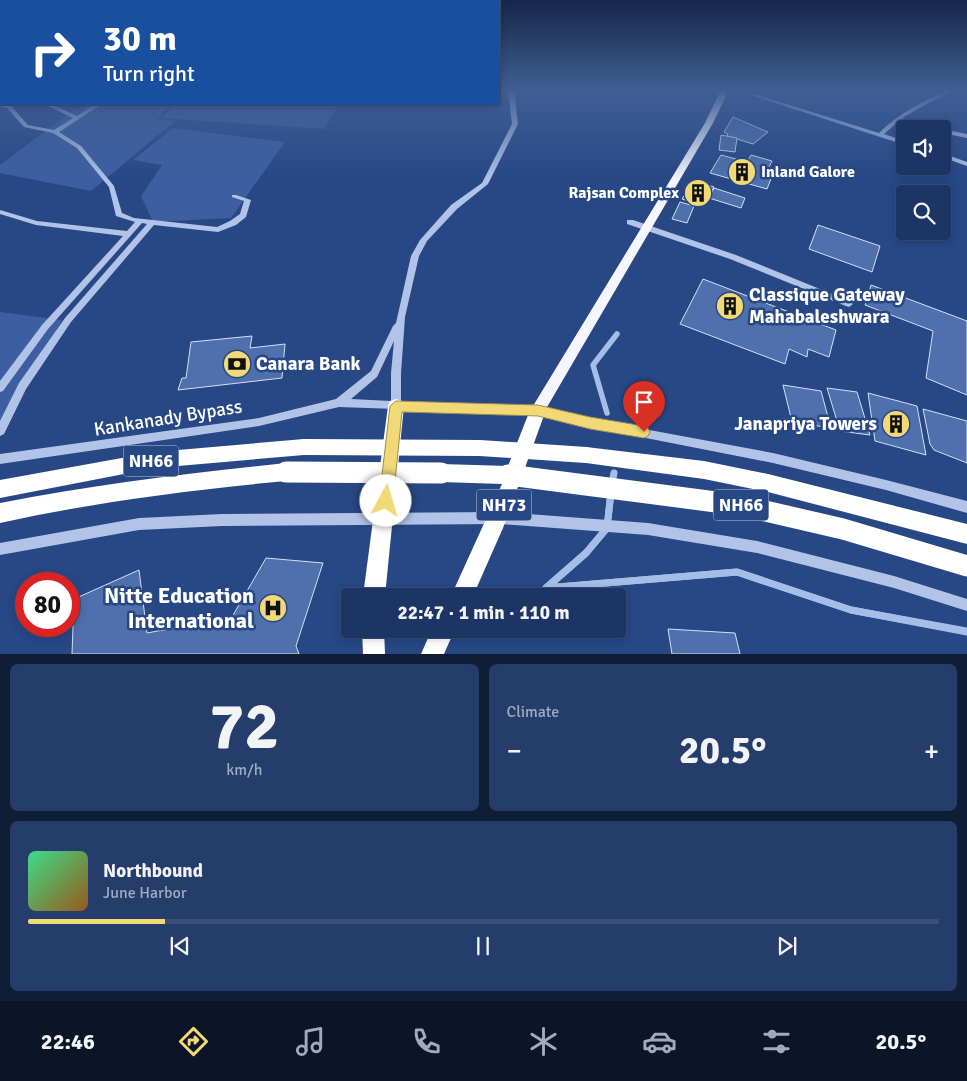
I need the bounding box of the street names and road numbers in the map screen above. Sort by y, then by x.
street label: Kankanady Bypass [92,394,244,442]
road number: NH66 [124,446,178,476]
road number: NH73 [476,490,532,520]
road number: NH66 [714,490,768,520]

